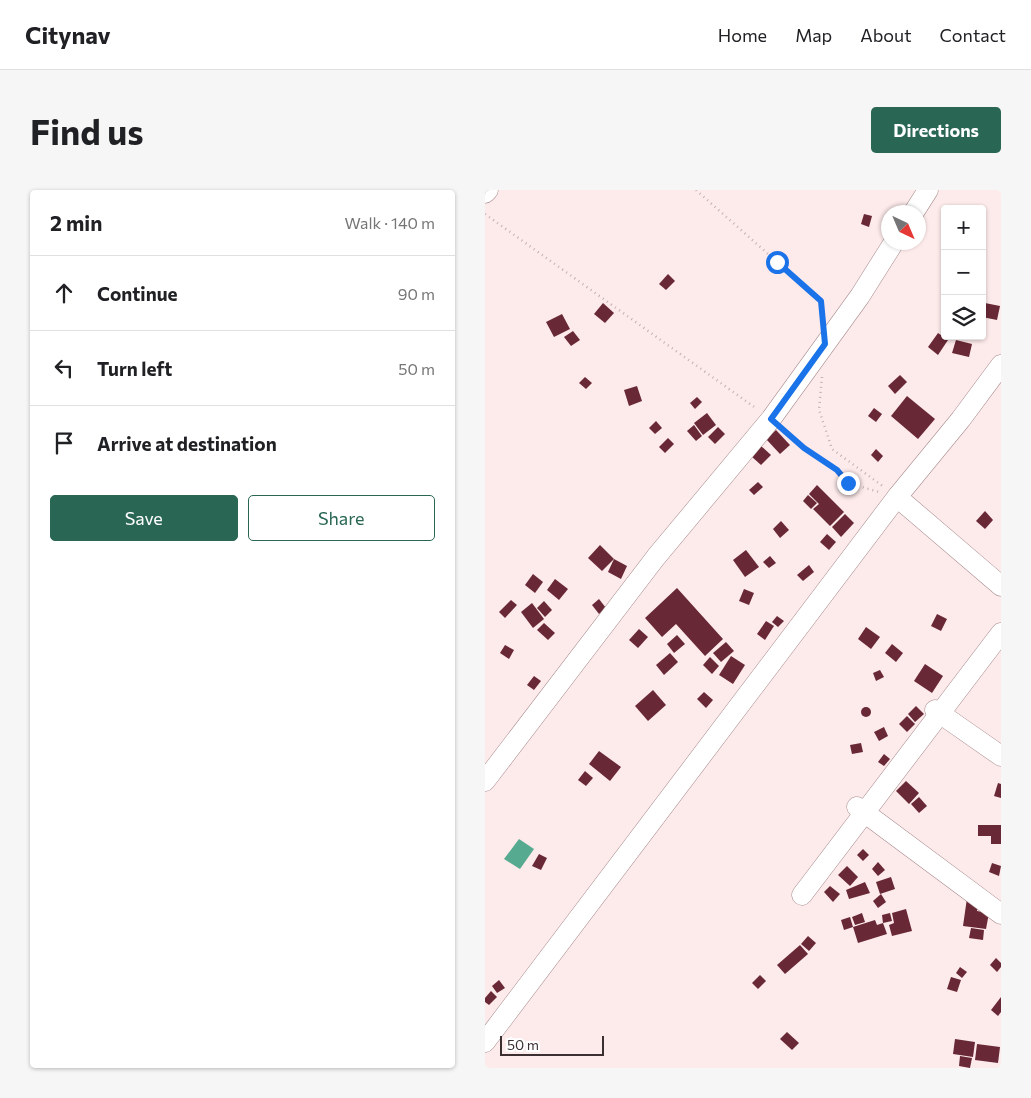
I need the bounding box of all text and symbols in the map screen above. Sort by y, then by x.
text: Citynav [25,20,111,49]
text: Home [718,24,767,46]
text: Map [795,24,832,46]
text: About [860,24,912,46]
text: Contact [940,24,1006,46]
button: Directions [871,107,1001,153]
text: Find us [30,109,144,152]
north arrow [881,205,926,250]
map controls [941,205,986,340]
button: + [941,205,986,250]
text: 2 min [50,210,102,235]
text: Walk · 140 m [345,213,435,232]
button: − [941,250,986,295]
route start [766,251,789,274]
icon: ahead [50,279,78,307]
text: Continue [97,282,177,305]
text: 90 m [398,284,435,303]
button: layers [941,295,986,340]
icon: left [50,354,78,382]
text: Turn left [97,357,172,380]
text: 50 m [398,359,435,378]
icon: arrive [50,429,78,457]
text: Arrive at destination [97,432,277,455]
route end [837,472,860,495]
button: Save [50,495,238,541]
button: Share [248,495,435,541]
scale bar [500,1033,604,1056]
text: 50 m [507,1036,539,1053]

